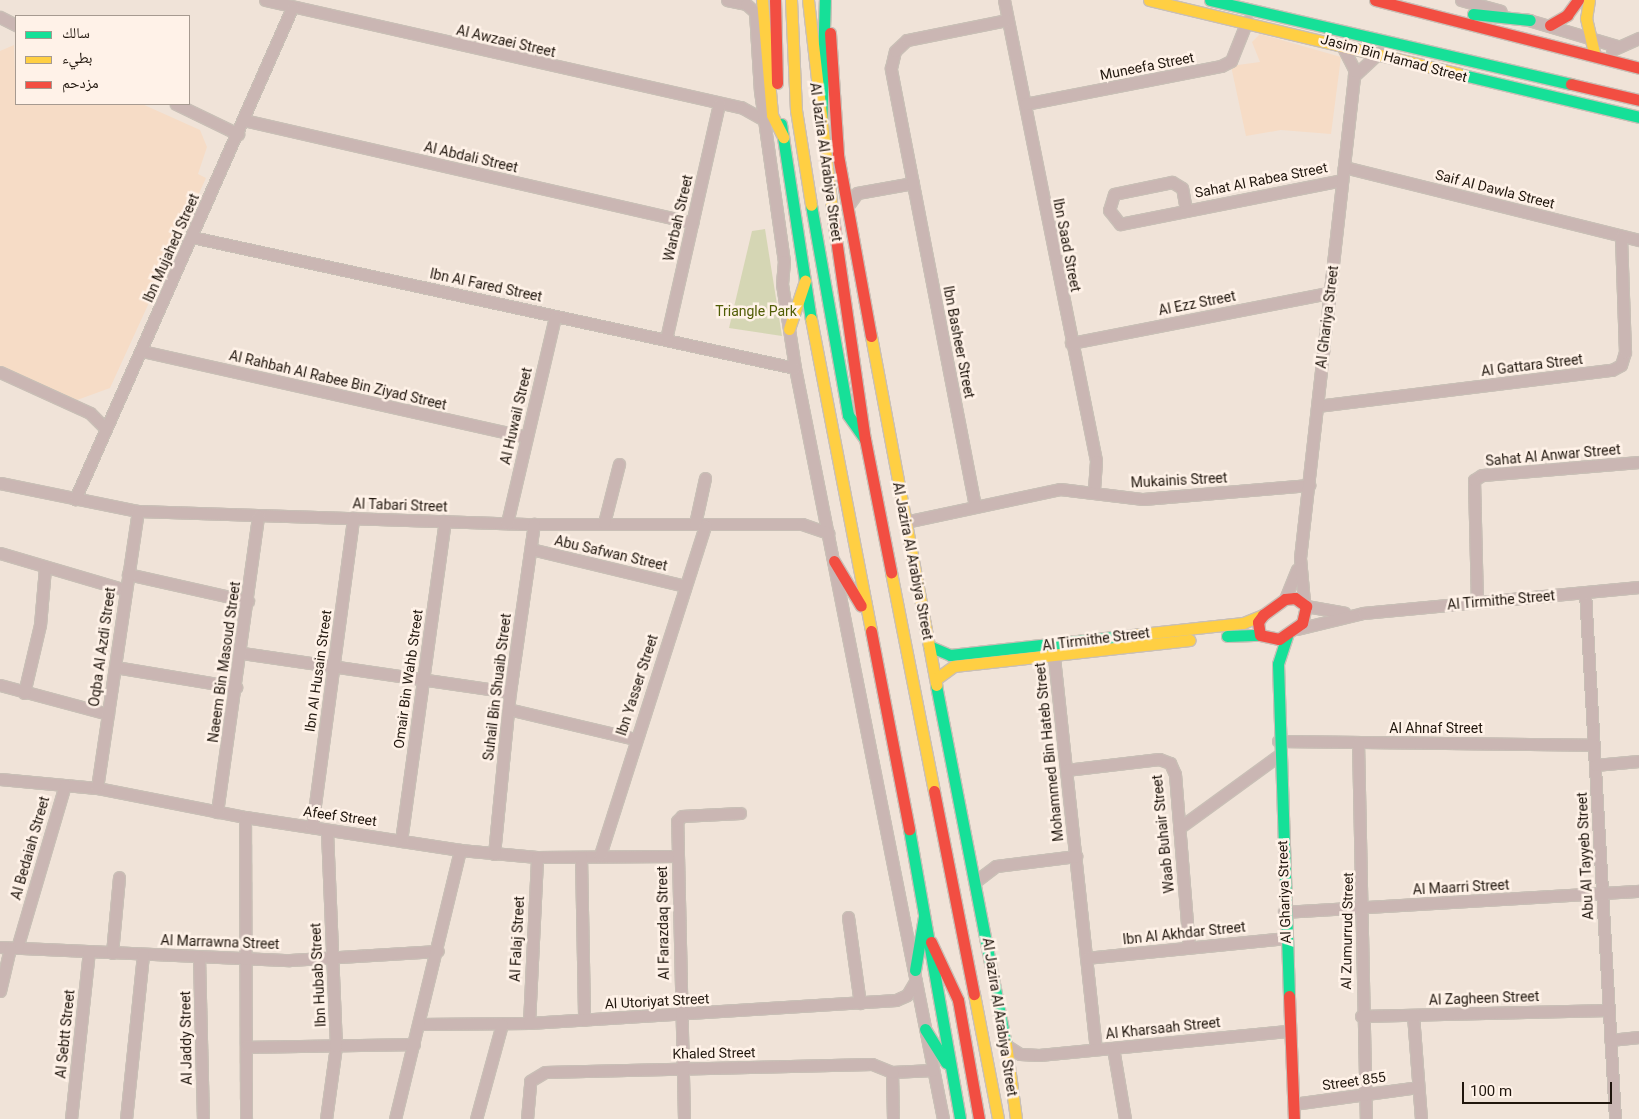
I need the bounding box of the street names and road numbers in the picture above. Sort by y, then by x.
street label: Al Awzaei Street [455,21,557,61]
street label: Jasim Bin Hamad Street [1319,30,1469,86]
street label: Muneefa Street [1099,49,1195,83]
street label: Al Jazira Al Arabiya Street [807,81,845,243]
street label: Al Abdali Street [422,138,520,176]
street label: Sahat Al Rabea Street [1193,159,1329,201]
street label: Saif Al Dawla Street [1434,166,1556,212]
street label: Warbah Street [660,173,696,263]
street label: Ibn Mujahed Street [139,191,203,305]
street label: Ibn Saad Street [1050,197,1084,293]
street label: Ibn Al Fared Street [428,265,544,305]
street label: Al Ghariya Street [1312,265,1342,369]
street label: Ibn Basheer Street [940,284,978,400]
street label: Al Ezz Street [1157,287,1237,319]
street label: Al Rahbah Al Rabee Bin Ziyad Street [228,347,448,413]
street label: Al Gattara Street [1480,350,1584,380]
street label: Al Huwail Street [497,366,535,466]
street label: Sahat Al Anwar Street [1485,441,1621,469]
street label: Mukainis Street [1130,469,1228,491]
street label: Al Jazira Al Arabiya Street [889,481,937,641]
street label: Al Tabari Street [352,495,448,515]
street label: Abu Safwan Street [553,532,669,574]
street label: Naeem Bin Masoud Street [204,580,244,744]
street label: Oqba Al Azdi Street [85,586,119,708]
street label: Al Tirmithe Street [1446,587,1556,613]
street label: Omair Bin Wahb Street [390,608,426,750]
street label: Ibn Al Husain Street [301,609,335,733]
street label: Suhail Bin Shuaib Street [480,613,514,761]
street label: Al Tirmithe Street [1041,624,1151,654]
street label: Ibn Yasser Street [613,632,661,738]
street label: Mohammed Bin Hateb Street [1031,662,1067,842]
street label: Al Ahnaf Street [1389,720,1483,736]
street label: Waab Buhair Street [1148,774,1178,894]
street label: Abu Al Tayyeb Street [1573,792,1597,920]
street label: Al Bedaiah Street [7,794,53,902]
street label: Afeef Street [302,803,378,829]
street label: Al Ghariya Street [1274,840,1294,944]
street label: Al Farazdaq Street [654,866,672,980]
street label: Al Zumurrud Street [1338,872,1356,990]
street label: Al Maarri Street [1412,876,1510,898]
street label: Al Falaj Street [506,896,528,982]
street label: Ibn Al Akhdar Street [1122,918,1246,948]
street label: Ibn Hubab Street [307,922,329,1028]
street label: Al Marrawna Street [160,932,280,952]
street label: Al Jazira Al Arabiya Street [979,937,1021,1097]
street label: Al Zagheen Street [1428,988,1540,1008]
street label: Al Sebtt Street [52,989,78,1079]
street label: Al Utoriyat Street [604,990,710,1012]
street label: Al Jaddy Street [177,991,195,1085]
street label: Al Kharsaah Street [1105,1014,1221,1042]
street label: Khaled Street [672,1044,756,1062]
street label: Street 855 [1321,1068,1387,1094]

